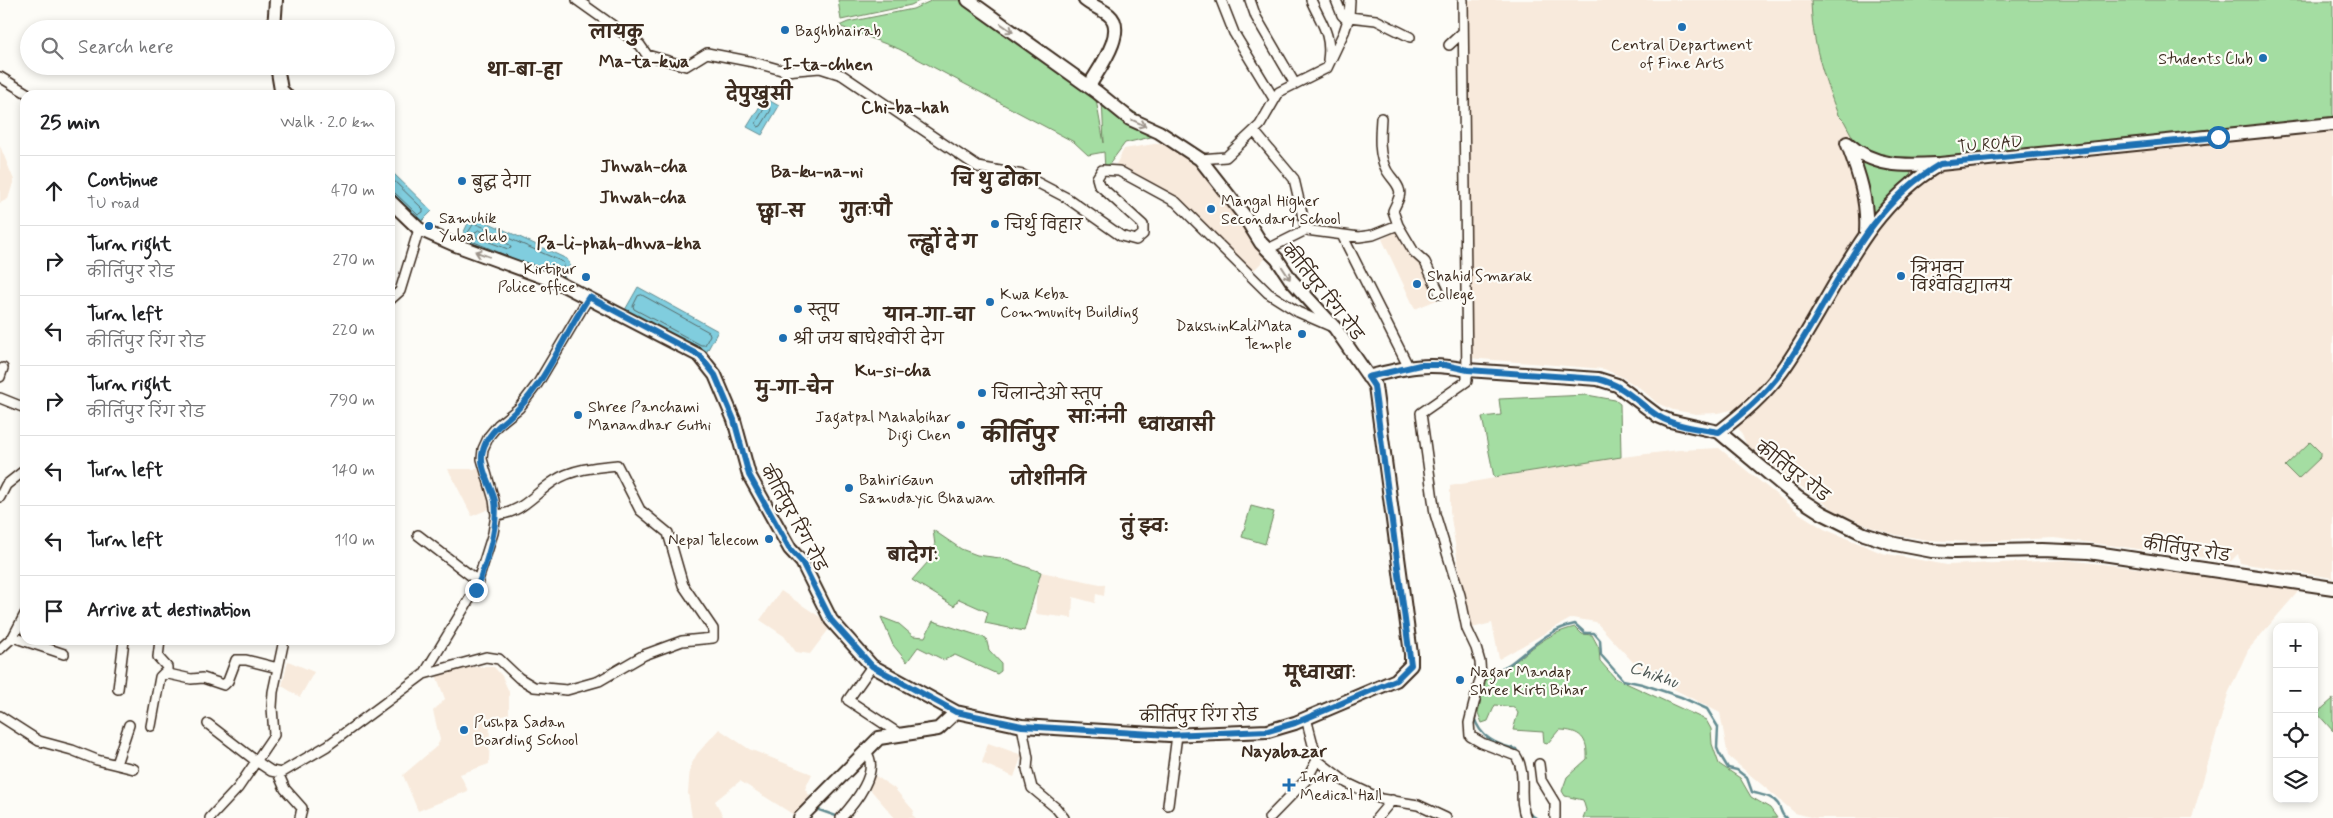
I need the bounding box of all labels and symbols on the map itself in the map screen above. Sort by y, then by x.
district label: लायकु [587,21,645,46]
place label: Baghbhairab [795,21,881,43]
marker: Central Department of Fine Arts [1676,21,1688,33]
one-way arrow [1000,23,1014,33]
marker: Baghbhairab [779,24,791,36]
place label: Central Department of Fine Arts [1611,35,1754,74]
place label: Students Club [2158,49,2253,70]
district label: Ma-ta-kwa [599,50,689,74]
marker: Students Club [2257,52,2269,64]
district label: I-ta-chhen [783,53,873,77]
district label: था-बा-हा [487,59,563,83]
district label: देपुखुसी [724,79,794,108]
district label: Chi-ba-hah [861,96,949,120]
one-way arrow [1131,118,1146,128]
route start [2207,126,2230,149]
street label: TU ROAD [1957,131,2024,158]
district label: Jhwah-cha [600,155,688,179]
district label: Ba-ku-na-ni [771,160,863,184]
district label: चि थु ढोका [950,165,1042,194]
place label: बुद्ध देगा [471,168,532,193]
marker: बुद्ध देगा [456,175,468,187]
district label: Jhwah-cha [599,186,687,210]
place label: Mangal Higher Secondary School [1221,191,1341,230]
district label: गुत:पौ [838,193,893,223]
district label: छ्वा-स [756,200,806,225]
marker: Mangal Higher Secondary School [1205,203,1217,215]
place label: Samuhik Yuba club [439,208,507,247]
place label: चिर्थु विहार [1004,213,1084,237]
marker: चिर्थु विहार [989,218,1001,230]
marker: Samuhik Yuba club [423,220,435,232]
district label: ल्ह्वों दे ग [907,227,979,256]
district label: Pa-li-phah-dhwa-kha [536,232,702,256]
street label: कीर्तिपुर रिंग रोड [1275,238,1370,347]
one-way arrow [474,249,490,258]
place label: त्रिभुवन विश्वविद्यालय [1910,256,2013,297]
place label: Kirtipur Police office [498,259,576,298]
one-way arrow [1282,266,1292,280]
place label: Shahid Smarak College [1427,266,1532,305]
marker: त्रिभुवन विश्वविद्यालय [1895,270,1907,282]
marker: Kirtipur Police office [580,271,592,283]
marker: Shahid Smarak College [1411,278,1423,290]
place label: Kwa Keba Community Building [1000,284,1139,324]
marker: Kwa Keba Community Building [984,296,996,308]
place label: स्तूप [807,300,840,322]
marker: स्तूप [792,303,804,315]
district label: यान-गा-चा [882,304,976,328]
place label: DakshinKaliMata Temple [1176,316,1292,355]
place label: श्री जय बाघेश्वोरी देग [793,325,945,350]
marker: DakshinKaliMata Temple [1296,328,1308,340]
marker: श्री जय बाघेश्वोरी देग [777,332,789,344]
district label: Ku-si-cha [855,359,931,383]
district label: मु-गा-चेन [753,373,835,402]
place label: चिलान्देओ स्तूप [991,382,1103,406]
marker: चिलान्देओ स्तूप [976,387,988,399]
place label: Shree Panchami Manandhar Guthi [588,397,711,436]
district label: साःनंनी [1066,402,1128,430]
place label: Jagatpal Mahabihar Digi Chen [815,407,951,447]
marker: Shree Panchami Manandhar Guthi [572,409,584,421]
district label: ध्वाखासी [1138,410,1216,438]
district label: कीर्तिपुर [980,418,1059,452]
marker: Jagatpal Mahabihar Digi Chen [955,419,967,431]
street label: कीर्तिपुर रोड [1749,435,1836,508]
street label: कीर्तिपुर रिंग रोड [754,460,834,577]
district label: जोशीननि [1008,464,1088,492]
place label: BahiriGaun Samudayic Bhawan [859,470,996,509]
marker: BahiriGaun Samudayic Bhawan [843,482,855,494]
district label: तुं झ्वः [1119,512,1169,540]
place label: Nepal Telecom [668,530,759,551]
street label: कीर्तिपुर रोड [2141,531,2233,568]
marker: Nepal Telecom [763,533,775,545]
district label: बादेग: [886,540,939,568]
route end [465,579,488,602]
water label: Chikhu [1626,655,1682,695]
district label: मूध्वाखा: [1282,662,1356,687]
place label: Nagar Mandap Shree Kirti Bihar [1470,662,1588,701]
marker: Nagar Mandap Shree Kirti Bihar [1454,674,1466,686]
street label: कीर्तिपुर रिंग रोड [1139,702,1259,729]
place label: Pushpa Sadan Boarding School [474,712,579,752]
marker: Pushpa Sadan Boarding School [458,724,470,736]
district label: Nayabazar [1241,740,1327,764]
place label: Indra Medical Hall [1300,767,1382,806]
marker: Indra Medical Hall [1282,778,1296,792]

